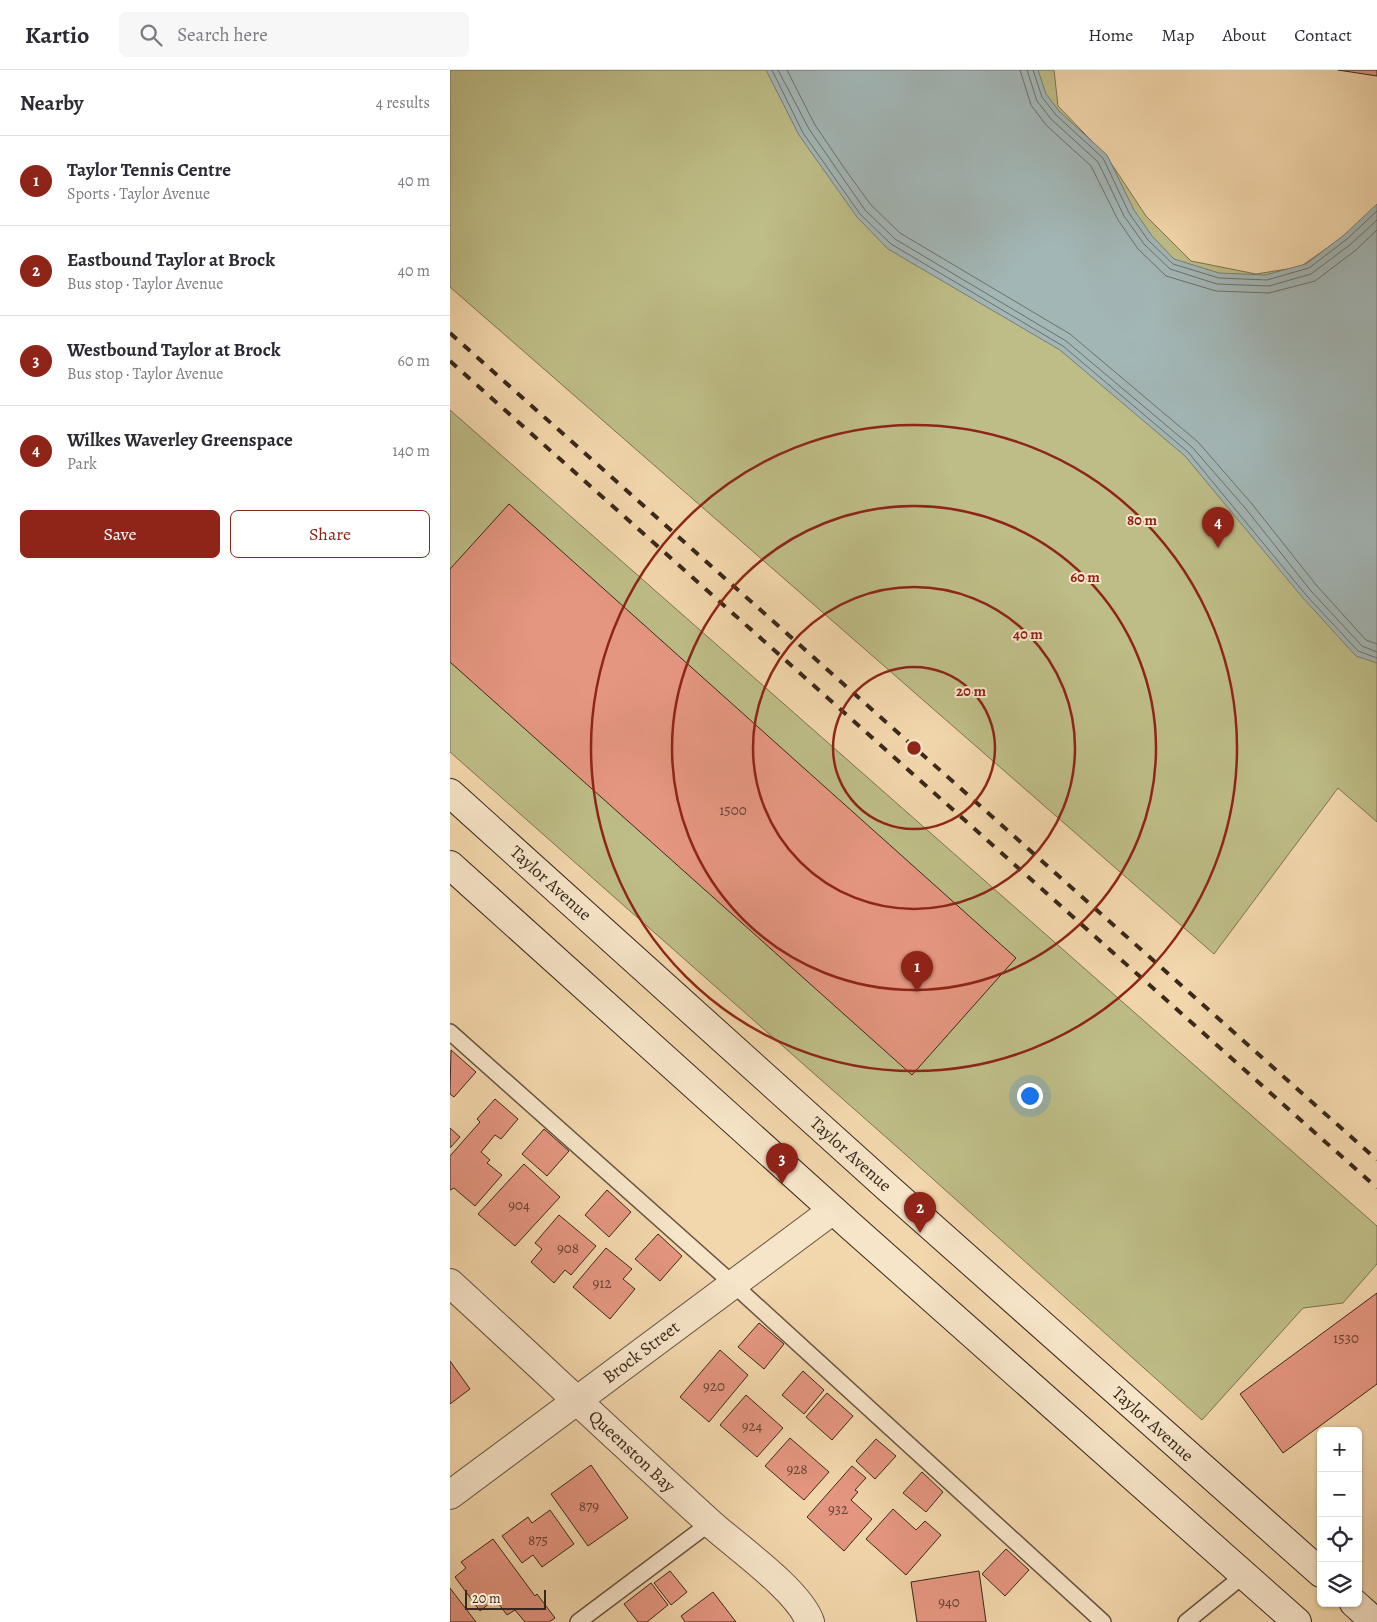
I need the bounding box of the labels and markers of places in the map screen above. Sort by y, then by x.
pin: 4 [1202,507,1234,548]
centre of rings [905,739,923,757]
pin: 1 [901,951,933,992]
pin: 3 [766,1143,798,1184]
pin: 2 [904,1192,936,1233]

